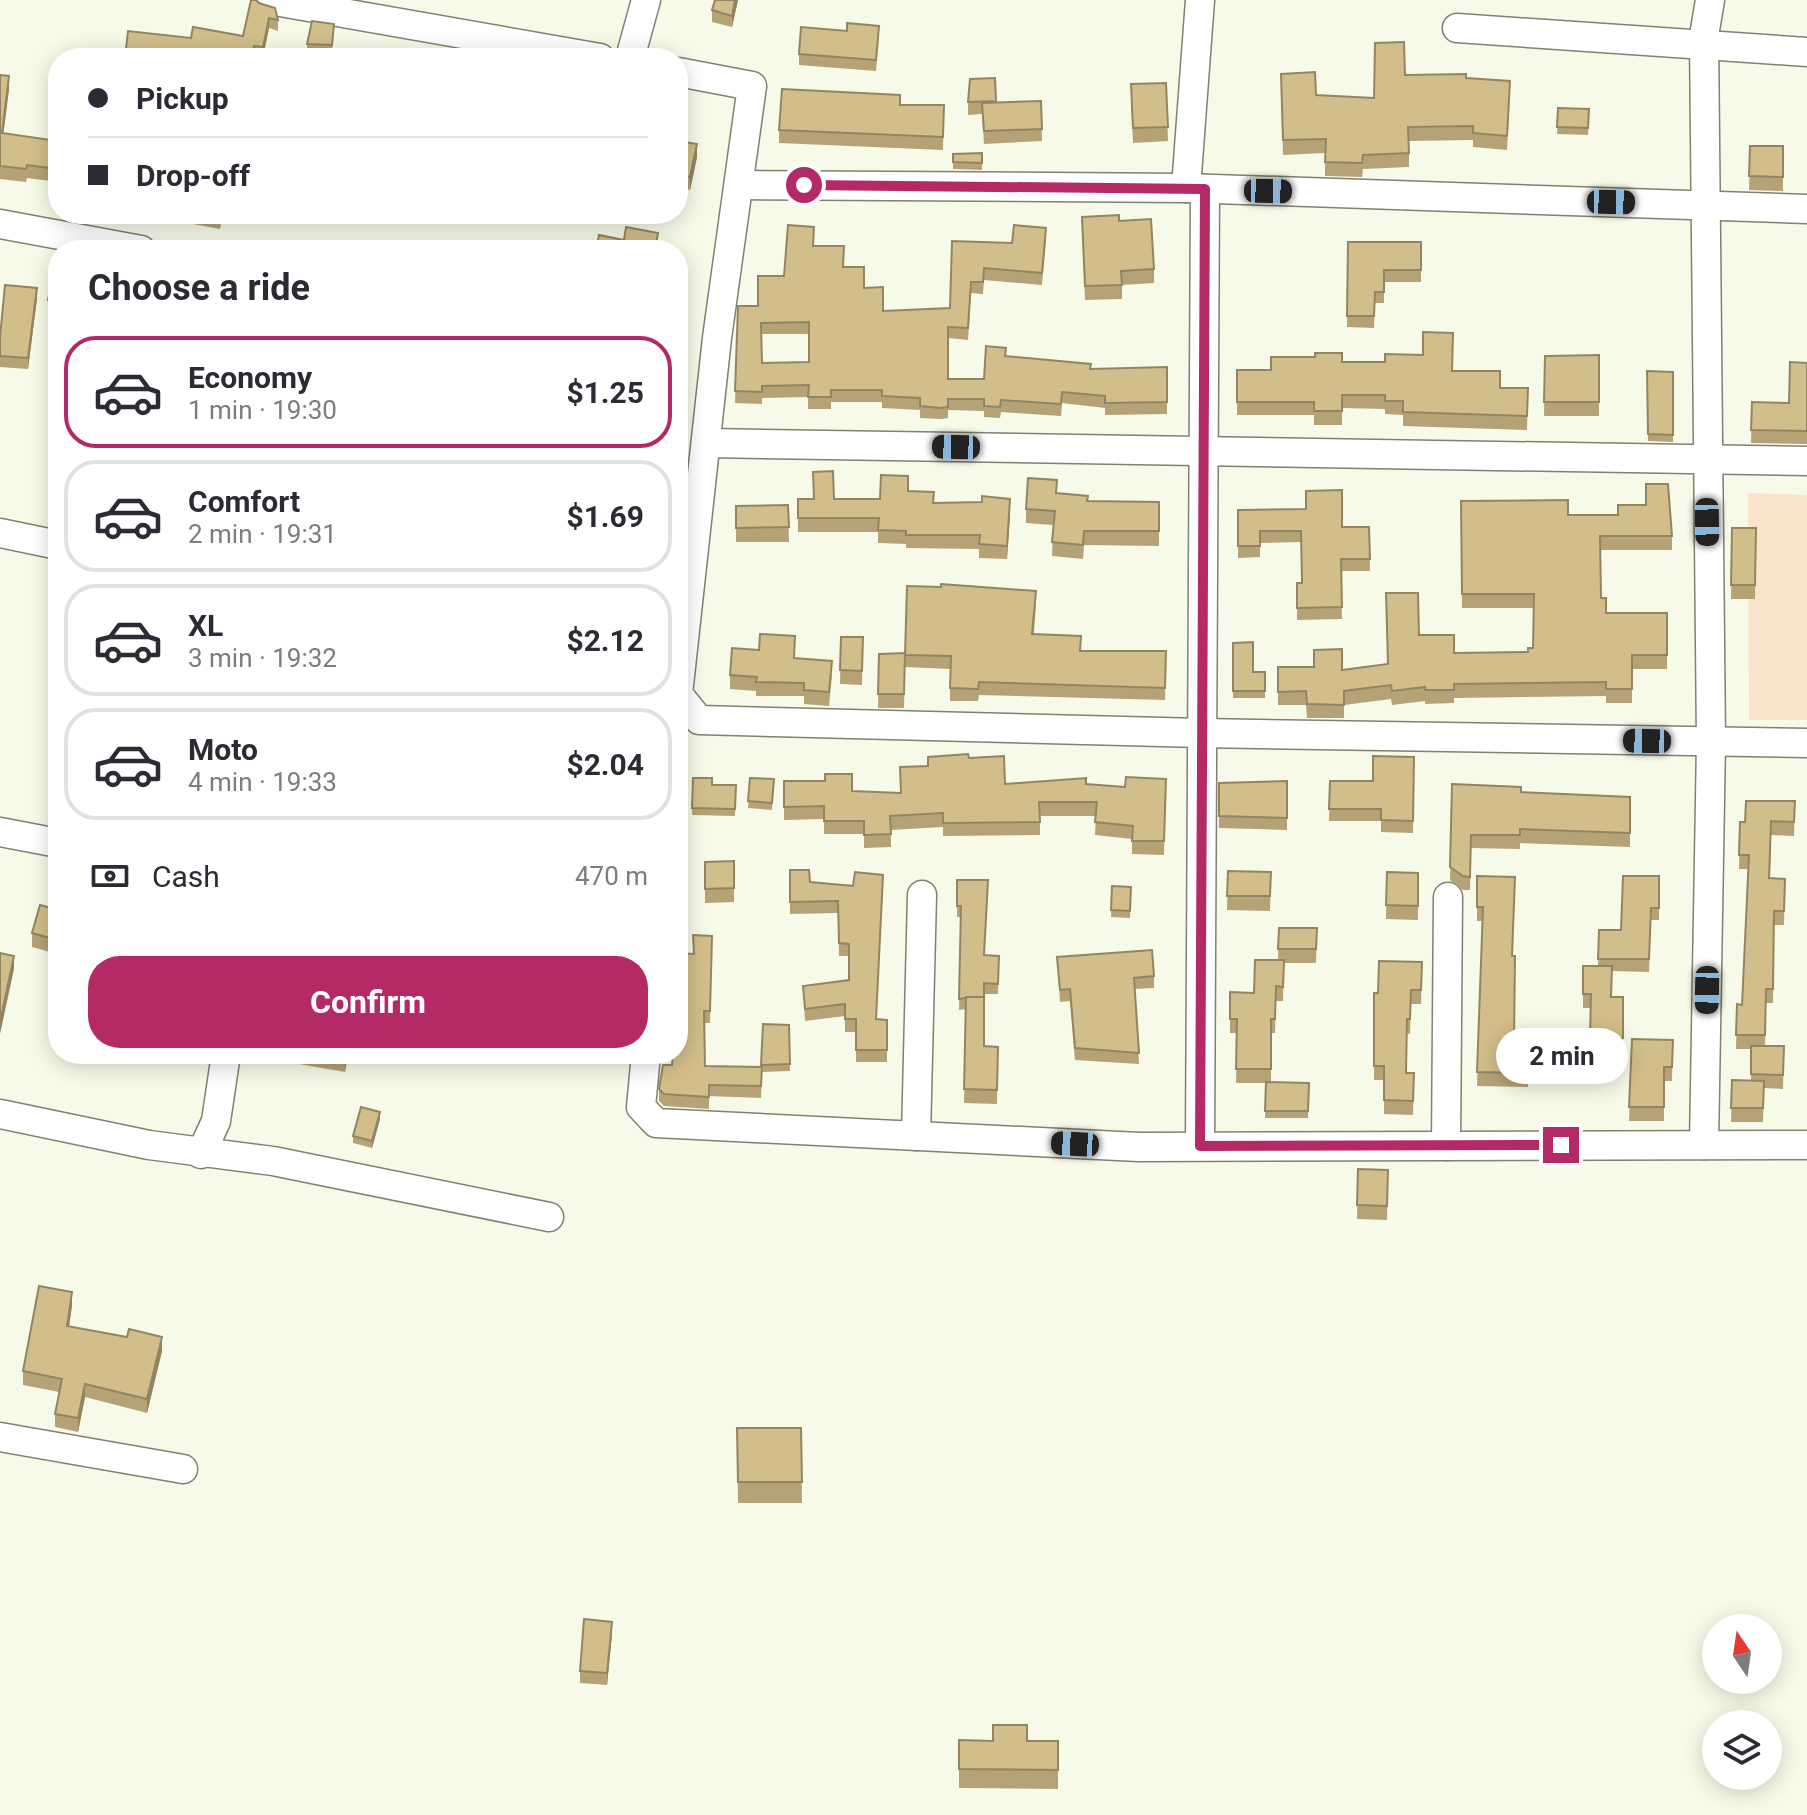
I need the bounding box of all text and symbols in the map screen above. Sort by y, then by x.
text: Pickup [136,81,229,116]
text: Drop-off [136,158,250,193]
route start [786,167,822,203]
car [1244,179,1292,203]
car [1587,190,1635,214]
text: Choose a ride [88,267,310,309]
icon: car [92,356,164,428]
text: Economy [188,360,312,395]
text: $1.25 [566,375,644,410]
text: 1 min · 19:30 [188,395,337,425]
car [932,435,980,459]
icon: car [92,480,164,552]
text: Comfort [188,484,300,519]
car [1695,498,1719,546]
text: $1.69 [566,499,644,534]
text: 2 min · 19:31 [188,519,337,549]
icon: car [92,604,164,676]
text: XL [188,608,223,643]
text: $2.12 [566,623,644,658]
text: 3 min · 19:32 [188,643,337,673]
icon: car [92,728,164,800]
car [1623,729,1671,753]
text: Moto [188,732,258,767]
text: $2.04 [566,747,644,782]
text: 4 min · 19:33 [188,767,337,797]
icon: cash [88,854,132,898]
text: Cash [152,859,220,894]
text: 470 m [575,861,648,891]
button: Confirm [88,956,648,1048]
car [1695,966,1719,1014]
callout: 2 min [1495,1029,1627,1085]
text: 2 min [1529,1041,1595,1071]
route end [1543,1127,1579,1163]
car [1050,1131,1100,1157]
north arrow [1702,1614,1782,1694]
map controls [1702,1614,1782,1790]
button: layers [1702,1710,1782,1790]

